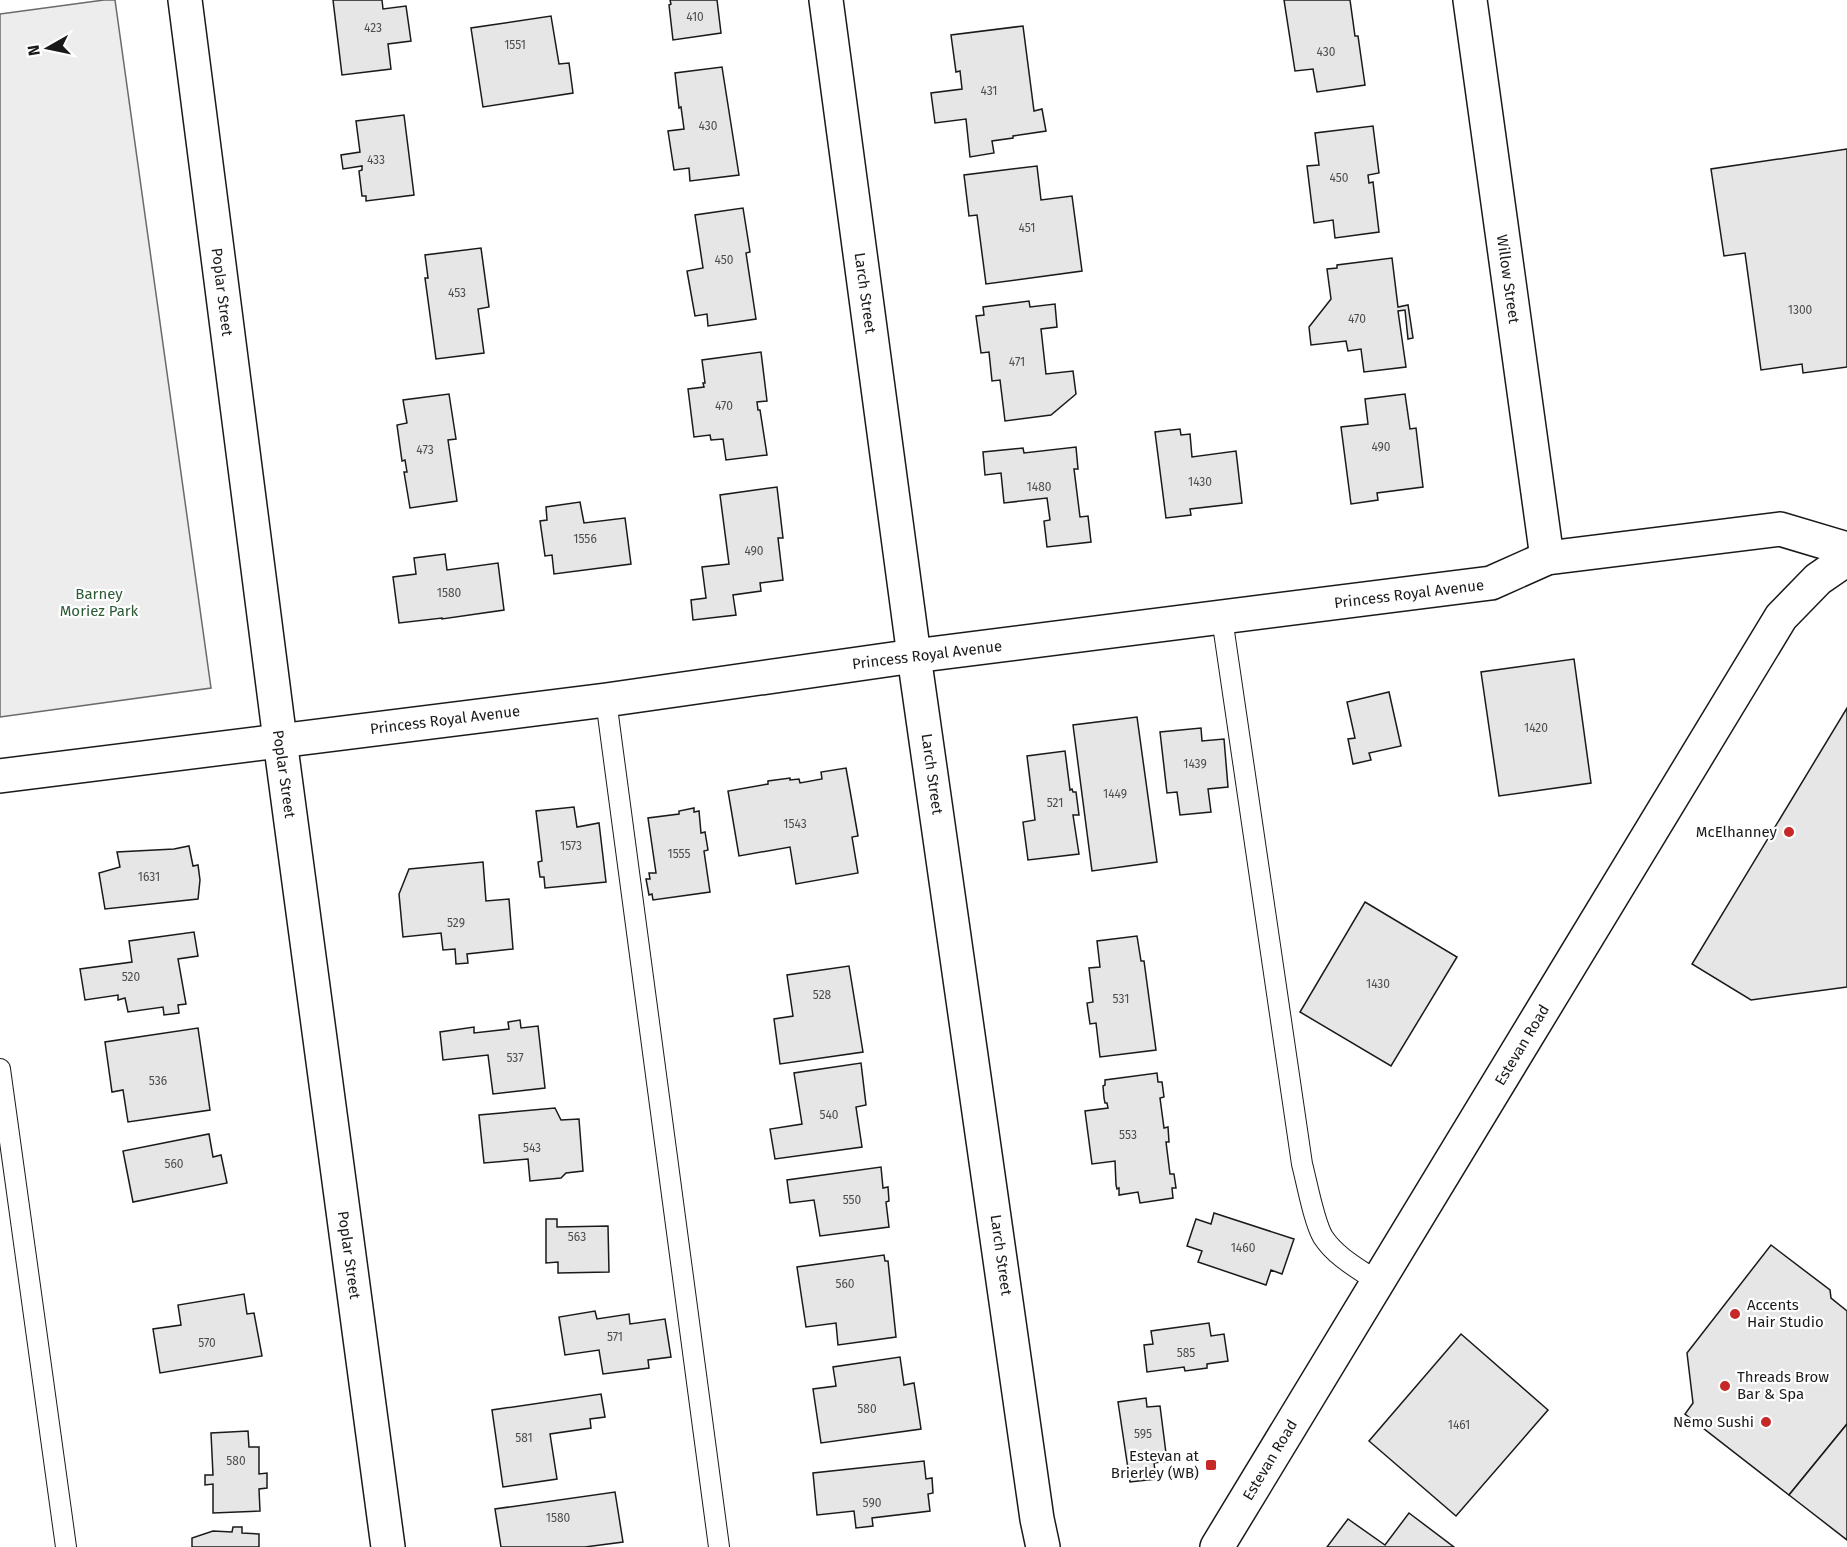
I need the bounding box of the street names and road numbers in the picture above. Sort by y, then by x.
street label: Willow Street [1493,233,1523,325]
street label: Poplar Street [208,247,236,338]
street label: Larch Street [850,251,880,335]
street label: Princess Royal Avenue [1333,576,1485,612]
street label: Princess Royal Avenue [851,637,1003,673]
street label: Princess Royal Avenue [369,702,521,738]
street label: Poplar Street [269,729,299,820]
street label: Larch Street [917,732,947,816]
street label: Estevan Road [1491,1001,1553,1089]
street label: Poplar Street [334,1210,364,1301]
street label: Larch Street [986,1213,1016,1297]
street label: Estevan Road [1239,1416,1301,1504]

